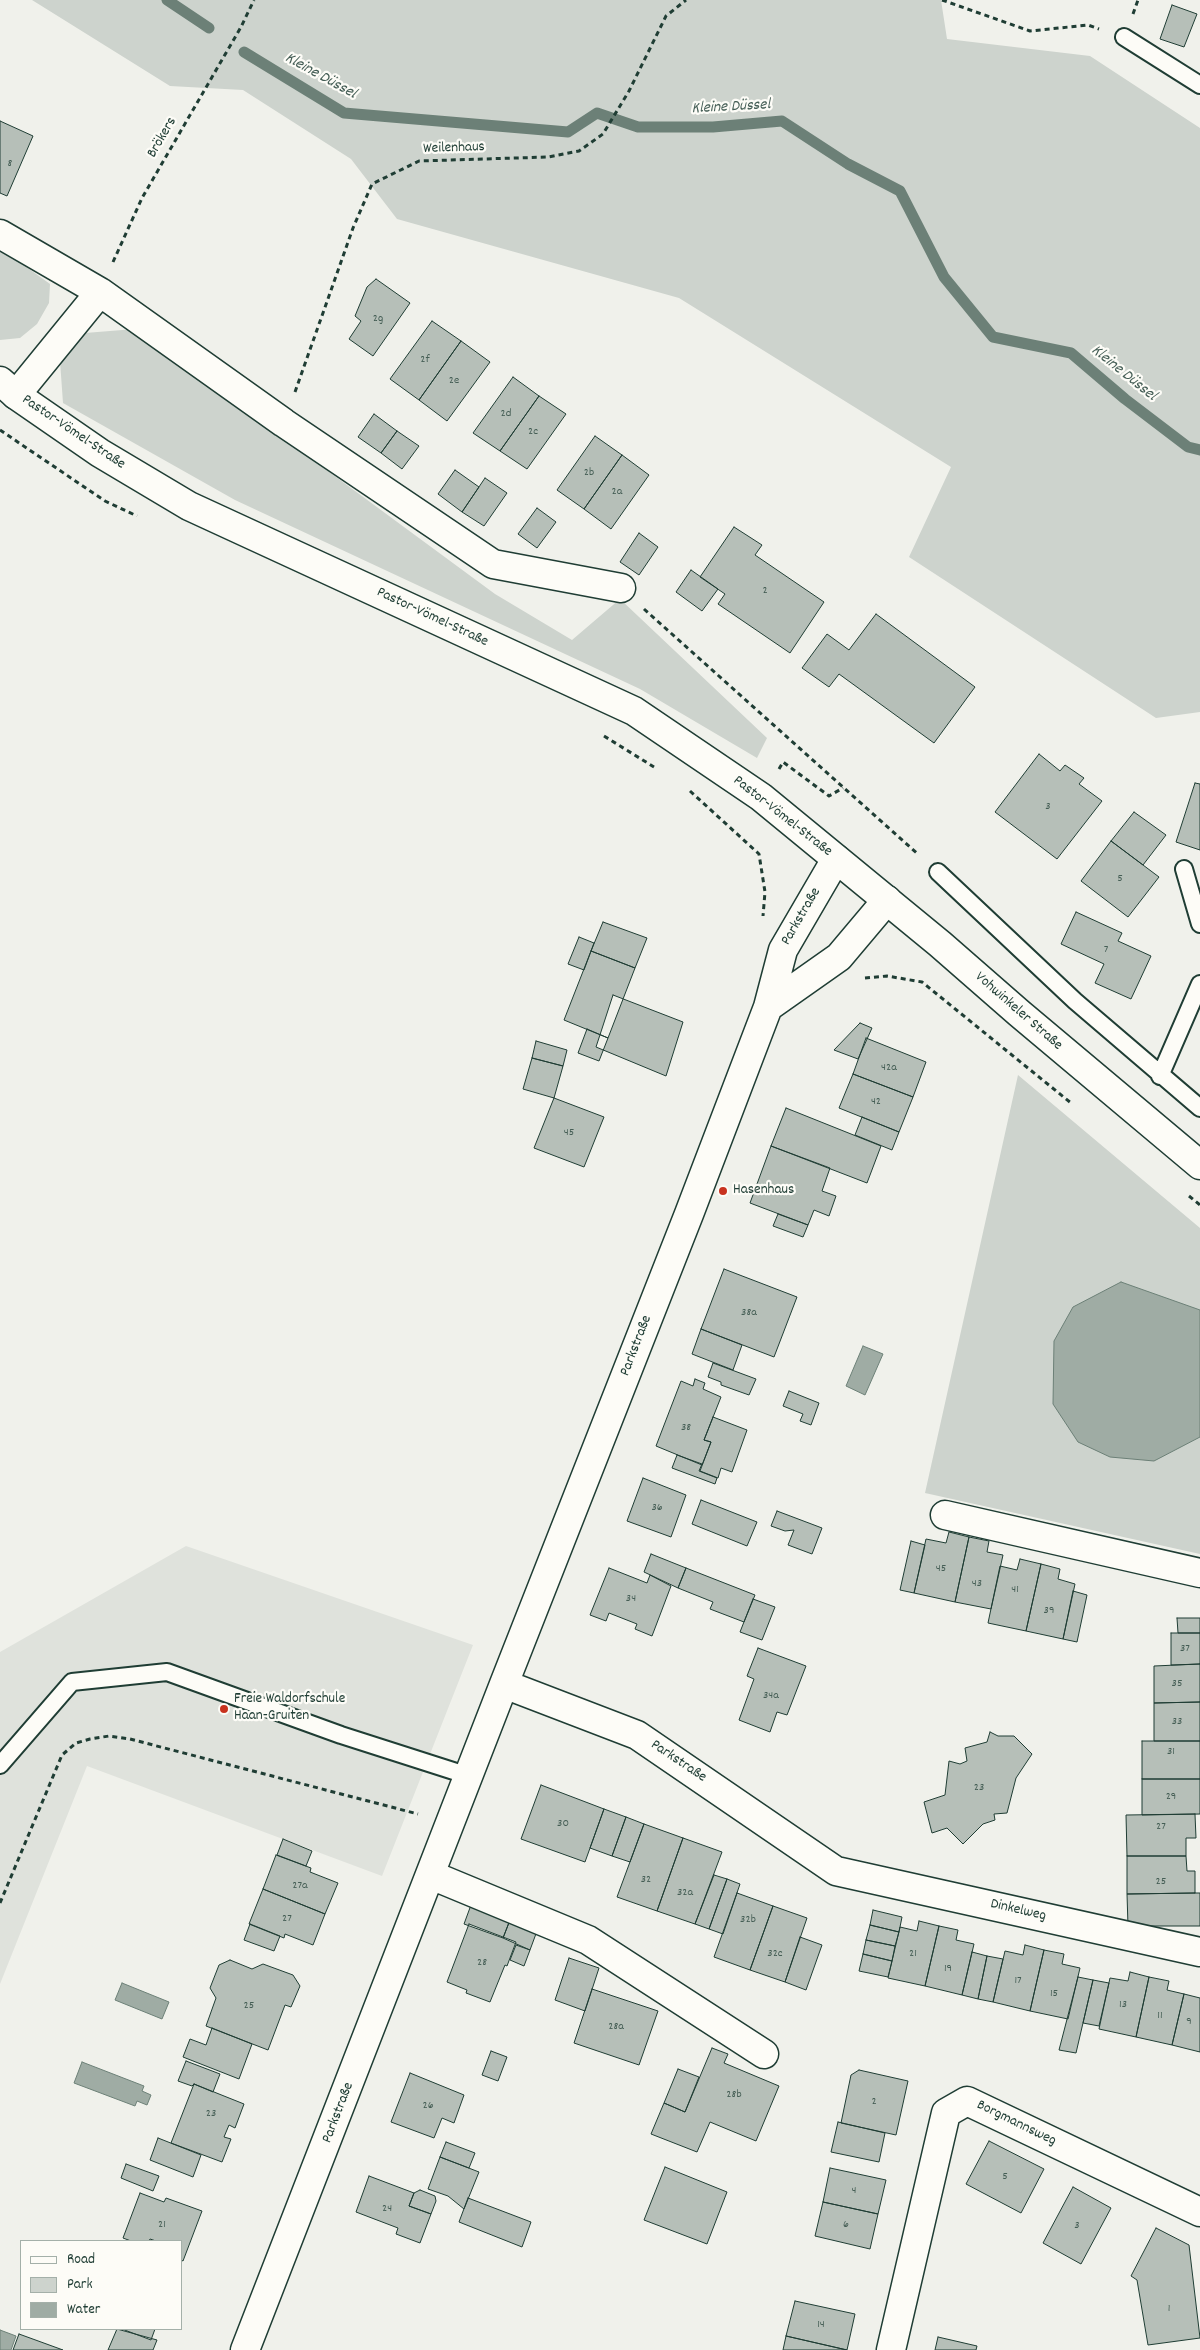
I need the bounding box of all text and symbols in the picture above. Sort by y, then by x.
water label: Kleine Düssel [281,50,359,104]
water label: Kleine Düssel [691,96,771,120]
street label: Brökers [144,114,182,162]
street label: Weilenhaus [423,139,485,159]
house number: 8 [8,157,12,171]
house number: 2g [373,312,383,326]
water label: Kleine Düssel [1086,342,1160,406]
house number: 2f [420,353,430,367]
house number: 2e [449,374,459,388]
street label: Pastor-Vömel-Straße [18,392,128,474]
house number: 2d [501,407,511,421]
house number: 2c [528,425,538,439]
house number: 2b [584,466,594,480]
house number: 2a [612,485,622,499]
street label: Pastor-Vömel-Straße [373,584,491,652]
house number: 2 [762,584,768,598]
street label: Pastor-Vömel-Straße [729,773,835,861]
house number: 3 [1045,800,1051,814]
house number: 5 [1117,872,1123,886]
street label: Parkstraße [778,885,826,949]
house number: 7 [1104,943,1108,957]
street label: Vohwinkeler Straße [970,969,1066,1055]
house number: 42a [881,1061,897,1075]
house number: 42 [871,1095,881,1109]
house number: 45 [564,1126,574,1140]
place label: Hasenhaus [733,1182,794,1200]
marker: Hasenhaus [717,1185,729,1197]
house number: 38a [741,1306,757,1320]
street label: Parkstraße [617,1313,657,1379]
house number: 38 [681,1421,691,1435]
house number: 36 [651,1501,663,1515]
house number: 45 [936,1562,946,1576]
house number: 43 [972,1577,982,1591]
house number: 41 [1011,1583,1019,1597]
house number: 34 [626,1592,636,1606]
house number: 39 [1044,1604,1054,1618]
house number: 37 [1180,1642,1190,1656]
house number: 35 [1172,1677,1182,1691]
house number: 34a [763,1689,779,1703]
place label: Freie Waldorfschule Haan-Gruiten [234,1691,345,1726]
marker: Freie Waldorfschule Haan-Gruiten [218,1703,230,1715]
house number: 33 [1172,1715,1182,1729]
street label: Parkstraße [647,1737,709,1787]
house number: 31 [1167,1745,1175,1759]
house number: 23 [974,1781,984,1795]
house number: 29 [1166,1790,1176,1804]
house number: 30 [557,1817,569,1831]
house number: 27 [1156,1820,1166,1834]
house number: 32 [641,1873,651,1887]
house number: 25 [1156,1875,1166,1889]
house number: 27a [292,1879,308,1893]
house number: 32a [677,1886,693,1900]
street label: Dinkelweg [988,1896,1048,1926]
house number: 27 [282,1912,292,1926]
house number: 32b [740,1913,756,1927]
house number: 32c [767,1947,783,1961]
house number: 21 [909,1947,917,1961]
house number: 28 [477,1956,487,1970]
house number: 19 [944,1962,952,1976]
house number: 17 [1014,1974,1022,1988]
house number: 15 [1050,1987,1058,2001]
house number: 13 [1119,1998,1127,2012]
house number: 25 [244,1999,254,2013]
house number: 11 [1157,2009,1163,2023]
house number: 9 [1186,2015,1192,2029]
house number: 28a [608,2020,624,2034]
street label: Parkstraße [319,2080,359,2146]
house number: 28b [726,2088,742,2102]
house number: 2 [871,2095,877,2109]
street label: Borgmannsweg [973,2097,1059,2151]
house number: 26 [422,2099,434,2113]
house number: 23 [206,2107,216,2121]
house number: 5 [1002,2170,1008,2184]
house number: 4 [852,2184,856,2198]
house number: 24 [382,2202,392,2216]
house number: 21 [158,2218,166,2232]
house number: 6 [843,2218,849,2232]
house number: 3 [1074,2219,1080,2233]
legend [20,2240,182,2330]
text: Road [67,2249,95,2271]
text: Park [67,2274,93,2296]
text: Water [67,2299,100,2321]
house number: 1 [1168,2302,1170,2316]
house number: 14 [817,2318,825,2332]

